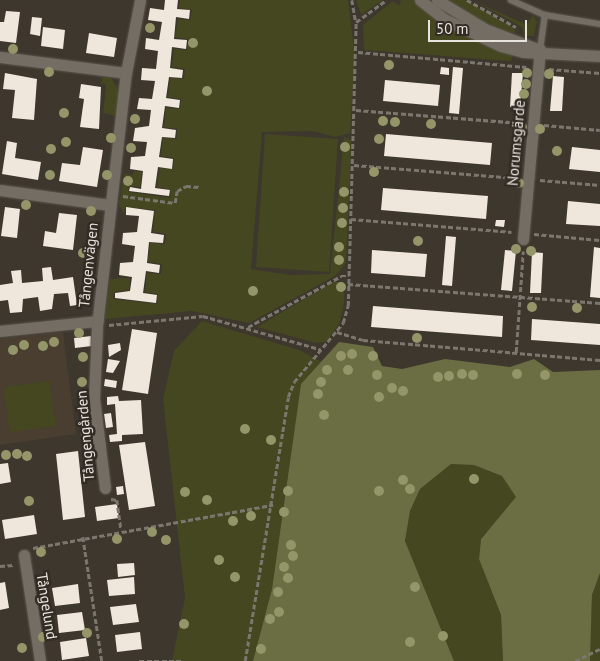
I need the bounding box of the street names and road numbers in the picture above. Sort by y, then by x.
street label: Norumsgärde [503,99,529,187]
street label: Tångenvägen [75,222,101,308]
street label: Tångengården [72,390,98,482]
street label: Tångelund [33,571,61,641]

